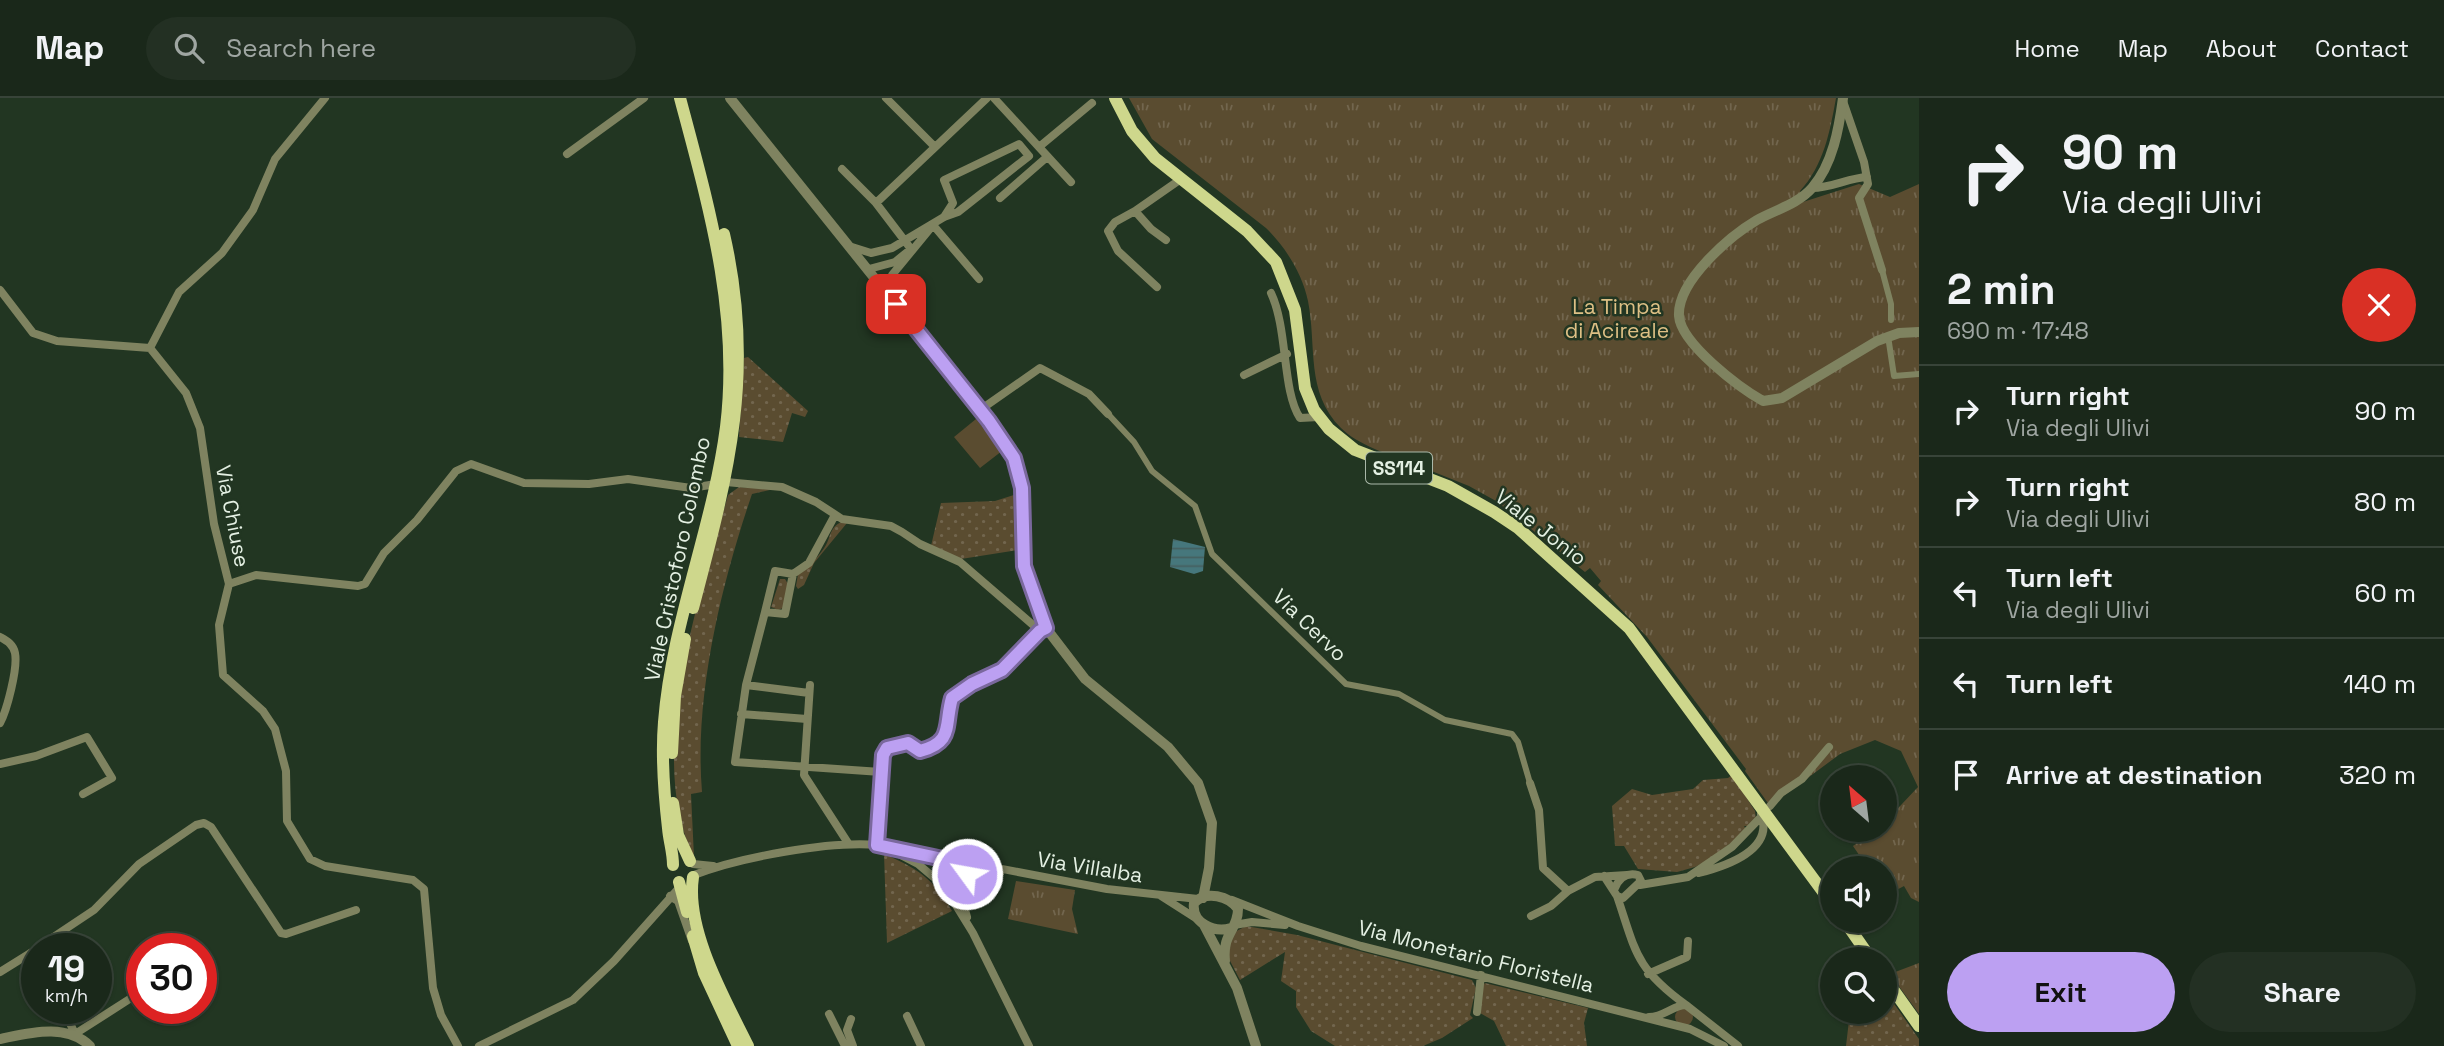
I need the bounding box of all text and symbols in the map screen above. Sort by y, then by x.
search box [146,17,636,80]
text: Map [35,27,104,69]
icon: search [170,29,208,67]
text: Search here [226,31,376,65]
text: Home [2014,33,2080,64]
text: Map [2118,33,2168,64]
text: About [2206,33,2277,64]
text: Contact [2315,33,2409,64]
text: 90 m [2062,121,2178,183]
icon: right [1947,126,2038,217]
text: Via degli Ulivi [2062,182,2262,222]
text: 2 min [1947,263,2056,316]
button: close [2342,268,2416,342]
pin [866,274,926,334]
icon: arrive [877,285,915,323]
park label: La Timpa di Acireale [1565,293,1669,344]
text: 690 m · 17:48 [1947,316,2089,346]
text: Turn right [2006,379,2130,413]
icon: right [1947,392,1985,430]
text: 90 m [2354,394,2416,428]
text: Via degli Ulivi [2006,413,2150,443]
street label: Viale Cristoforo Colombo [638,434,716,684]
road number: SS114 [1366,452,1432,484]
street label: Via Chiuse [210,463,256,569]
text: Turn right [2006,470,2130,504]
street label: Viale Jonio [1490,483,1592,571]
icon: right [1947,483,1985,521]
text: 80 m [2354,485,2416,519]
text: Via degli Ulivi [2006,504,2150,534]
text: Turn left [2006,561,2113,595]
icon: left [1947,574,1985,612]
text: 60 m [2354,576,2416,610]
street label: Via Cervo [1267,583,1353,667]
text: Via degli Ulivi [2006,595,2150,625]
icon: left [1947,665,1985,703]
text: Turn left [2006,667,2113,701]
text: 140 m [2343,667,2416,701]
icon: arrive [1947,756,1985,794]
text: Arrive at destination [2006,758,2263,792]
text: 320 m [2339,758,2416,792]
north arrow [1820,765,1897,842]
map controls [1820,765,1897,1024]
position arrow [930,837,1004,911]
street label: Via Villalba [1035,845,1145,889]
button: sound [1820,856,1897,933]
street label: Via Monetario Floristella [1355,914,1597,998]
speed limit sign: 30 [126,933,217,1024]
text: 19 [48,947,85,991]
button: search [1820,947,1897,1024]
button: Exit [1947,952,2175,1032]
button: Share [2189,952,2416,1032]
text: km/h [45,984,88,1007]

